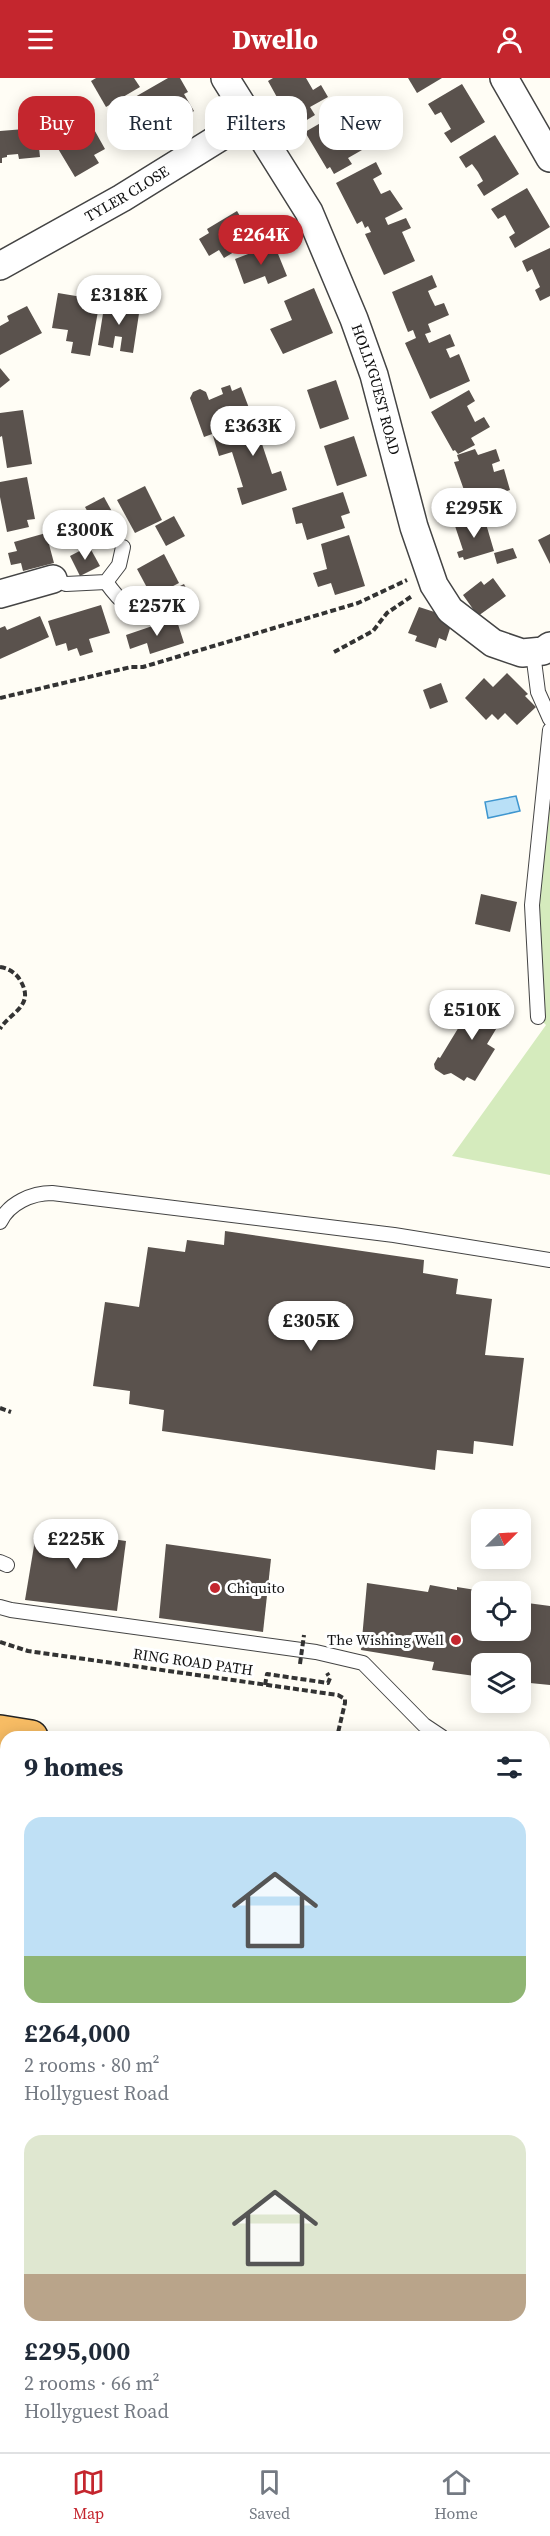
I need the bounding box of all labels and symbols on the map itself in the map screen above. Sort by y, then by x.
street label: TYLER CLOSE [81,160,173,227]
pin: £264K [219,215,303,266]
pin: £318K [77,275,161,326]
street label: HOLLYGUEST ROAD [347,321,406,457]
pin: £363K [211,406,295,457]
pin: £295K [432,488,516,539]
pin: £300K [43,510,127,561]
pin: £257K [115,586,199,637]
pin: £510K [430,990,514,1041]
pin: £305K [269,1301,353,1352]
north arrow [471,1509,531,1569]
pin: £225K [34,1519,118,1570]
place label: Chiquito [227,1577,285,1598]
marker: Chiquito [208,1581,222,1595]
place label: The Wishing Well [327,1629,445,1650]
marker: The Wishing Well [449,1633,463,1647]
street label: RING ROAD PATH [132,1643,255,1680]

